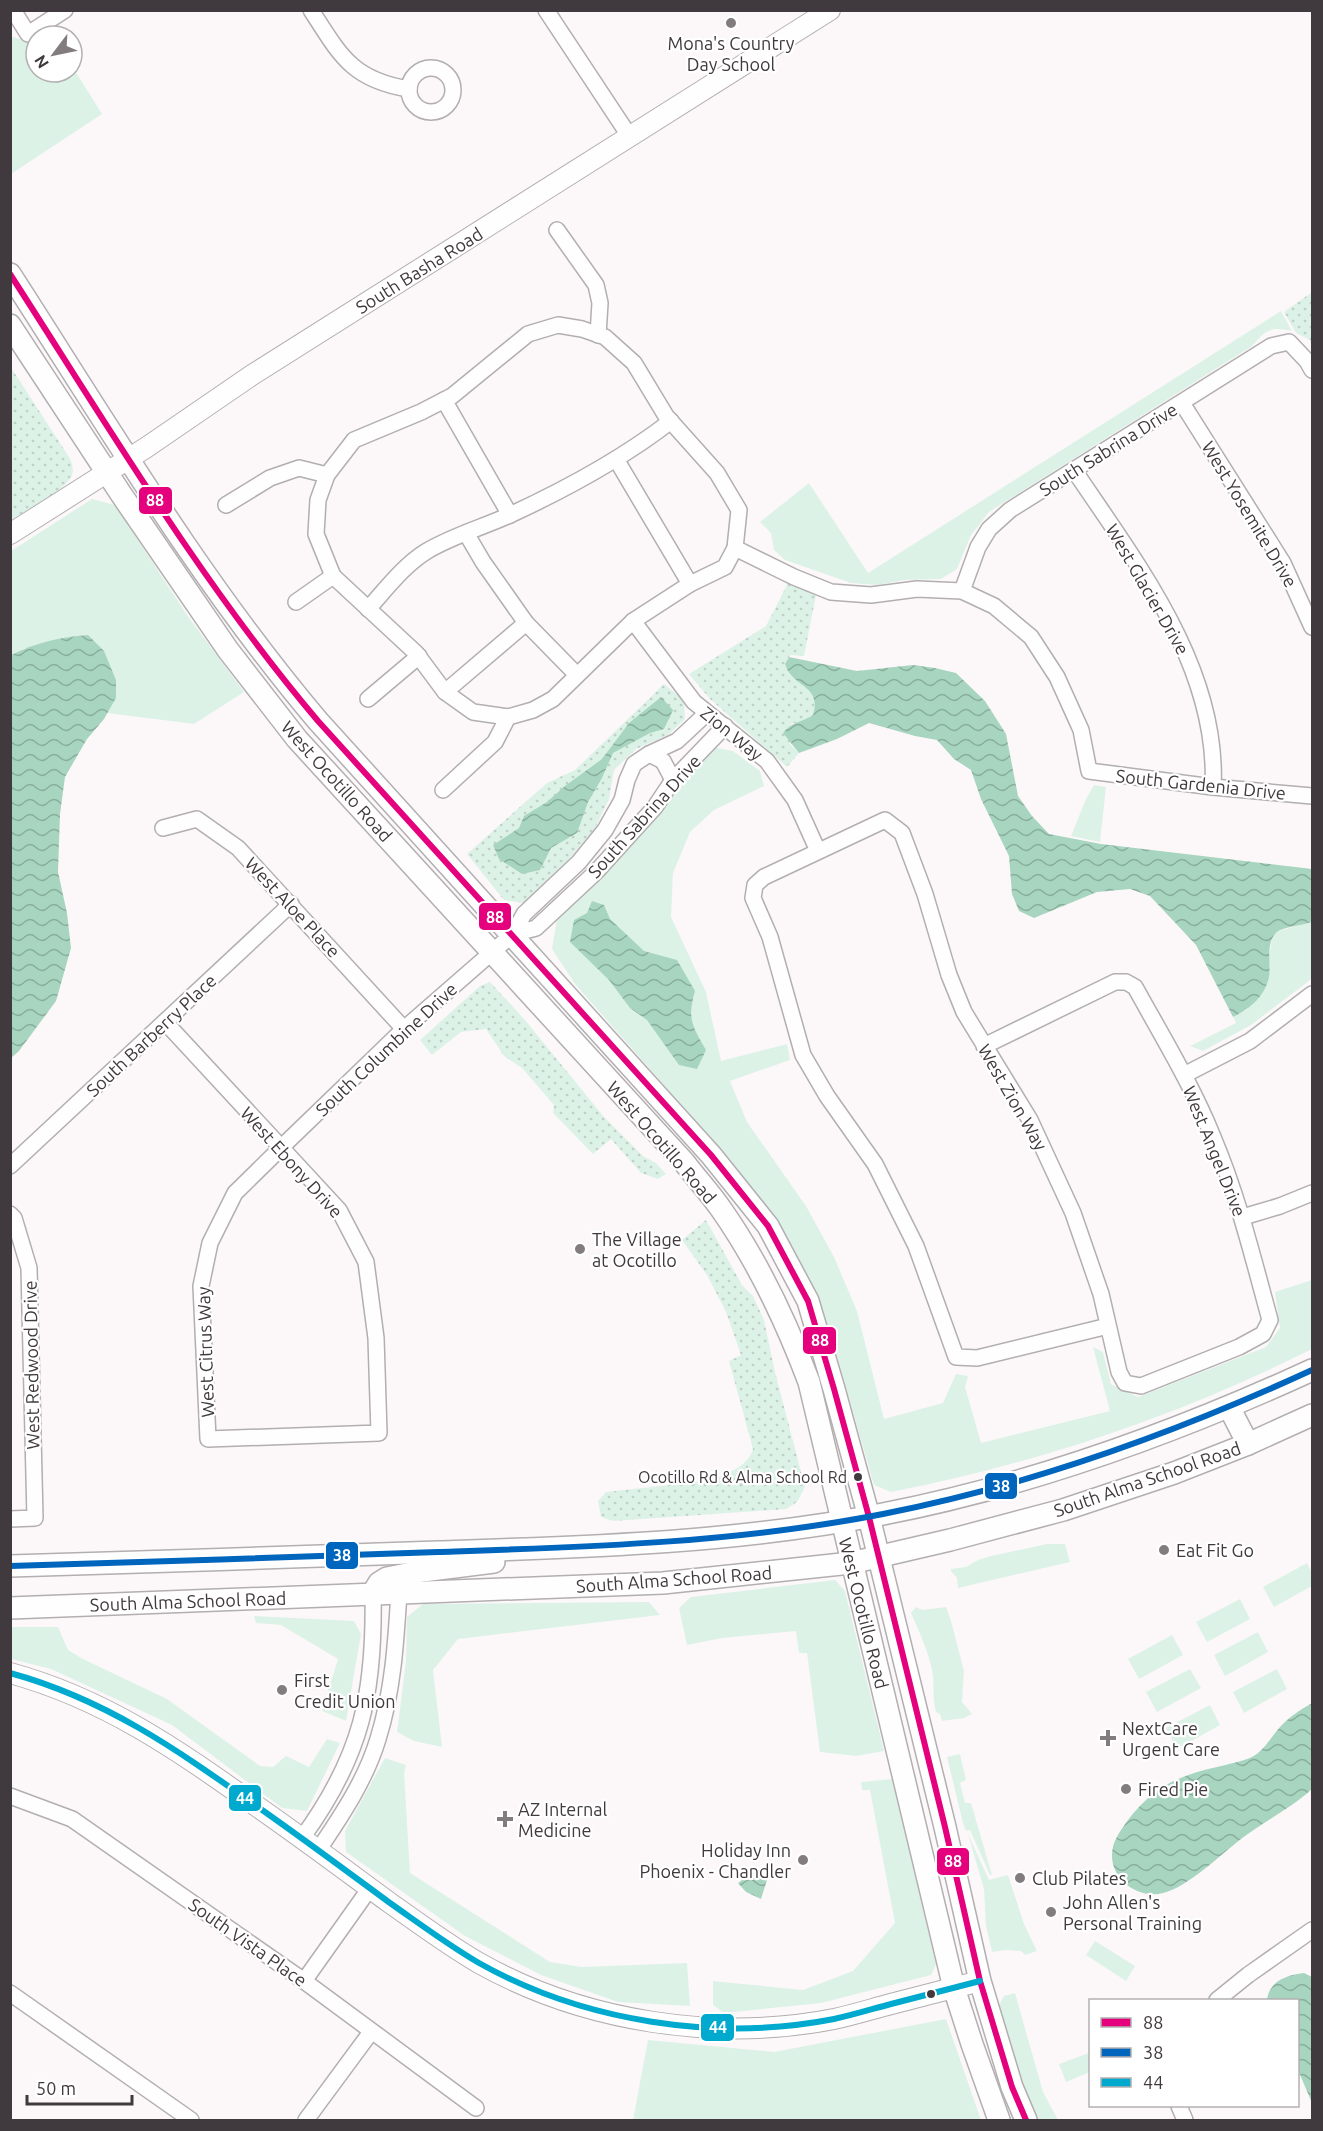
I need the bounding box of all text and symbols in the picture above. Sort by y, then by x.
marker: Mona's Country Day School [724,16,738,30]
north arrow [24,24,84,84]
place label: Mona's Country Day School [668,33,795,74]
text: N [30,52,52,72]
street label: South Basha Road [352,223,486,317]
street label: South Sabrina Drive [1036,399,1180,499]
street label: West Yosemite Drive [1198,437,1302,591]
line badge: 88 [138,486,173,515]
text: 88 [146,491,164,509]
street label: West Glacier Drive [1102,520,1194,658]
street label: Zion Way [697,702,767,764]
street label: West Ocotillo Road [278,717,396,845]
street label: South Sabrina Drive [584,750,704,882]
street label: South Gardenia Drive [1115,765,1287,803]
street label: West Aloe Place [242,853,344,961]
line badge: 88 [478,902,512,931]
text: 88 [486,908,504,926]
street label: South Barberry Place [82,970,220,1100]
street label: South Columbine Drive [311,978,461,1120]
street label: West Zion Way [975,1040,1052,1154]
street label: West Ocotillo Road [604,1077,720,1207]
street label: West Angel Drive [1180,1083,1250,1219]
street label: West Ebony Drive [237,1103,347,1221]
place label: The Village at Ocotillo [592,1229,682,1270]
marker: The Village at Ocotillo [573,1242,587,1256]
street label: West Redwood Drive [20,1280,42,1450]
street label: West Citrus Way [193,1286,217,1418]
line badge: 88 [802,1326,837,1355]
text: 88 [811,1331,829,1349]
street label: South Alma School Road [1051,1438,1243,1520]
place label: Ocotillo Rd & Alma School Rd [638,1468,847,1486]
marker: Ocotillo Rd & Alma School Rd [852,1471,864,1483]
line badge: 38 [984,1472,1018,1500]
text: 38 [992,1477,1010,1495]
street label: West Ocotillo Road [836,1535,892,1691]
place label: Eat Fit Go [1176,1540,1254,1560]
line badge: 38 [325,1541,359,1570]
marker: Eat Fit Go [1157,1543,1171,1557]
text: 38 [333,1546,351,1564]
street label: South Alma School Road [575,1562,773,1596]
street label: South Alma School Road [89,1588,287,1614]
place label: First Credit Union [294,1670,396,1711]
marker: First Credit Union [275,1683,289,1697]
place label: NextCare Urgent Care [1122,1718,1220,1759]
marker: NextCare Urgent Care [1099,1729,1117,1747]
place label: Fired Pie [1138,1779,1208,1799]
marker: Fired Pie [1119,1782,1133,1796]
line badge: 44 [228,1784,262,1812]
text: 44 [236,1789,254,1807]
place label: AZ Internal Medicine [518,1799,608,1840]
marker: AZ Internal Medicine [496,1810,514,1828]
place label: Holiday Inn Phoenix - Chandler [639,1840,791,1881]
line badge: 88 [936,1847,970,1876]
text: 88 [944,1852,962,1870]
marker: Holiday Inn Phoenix - Chandler [796,1853,810,1867]
place label: Club Pilates [1032,1868,1127,1888]
marker: Club Pilates [1013,1871,1027,1885]
place label: John Allen's Personal Training [1063,1892,1202,1933]
street label: South Vista Place [185,1894,311,1990]
marker: John Allen's Personal Training [1044,1905,1058,1919]
unlabelled marker [925,1988,937,2000]
legend [1089,1999,1299,2107]
text: 88 [1143,2012,1163,2032]
line badge: 44 [700,2013,735,2042]
text: 44 [709,2018,727,2036]
text: 38 [1143,2042,1163,2062]
scale bar [27,2068,132,2106]
text: 44 [1143,2072,1163,2092]
text: 50 m [36,2078,76,2098]

